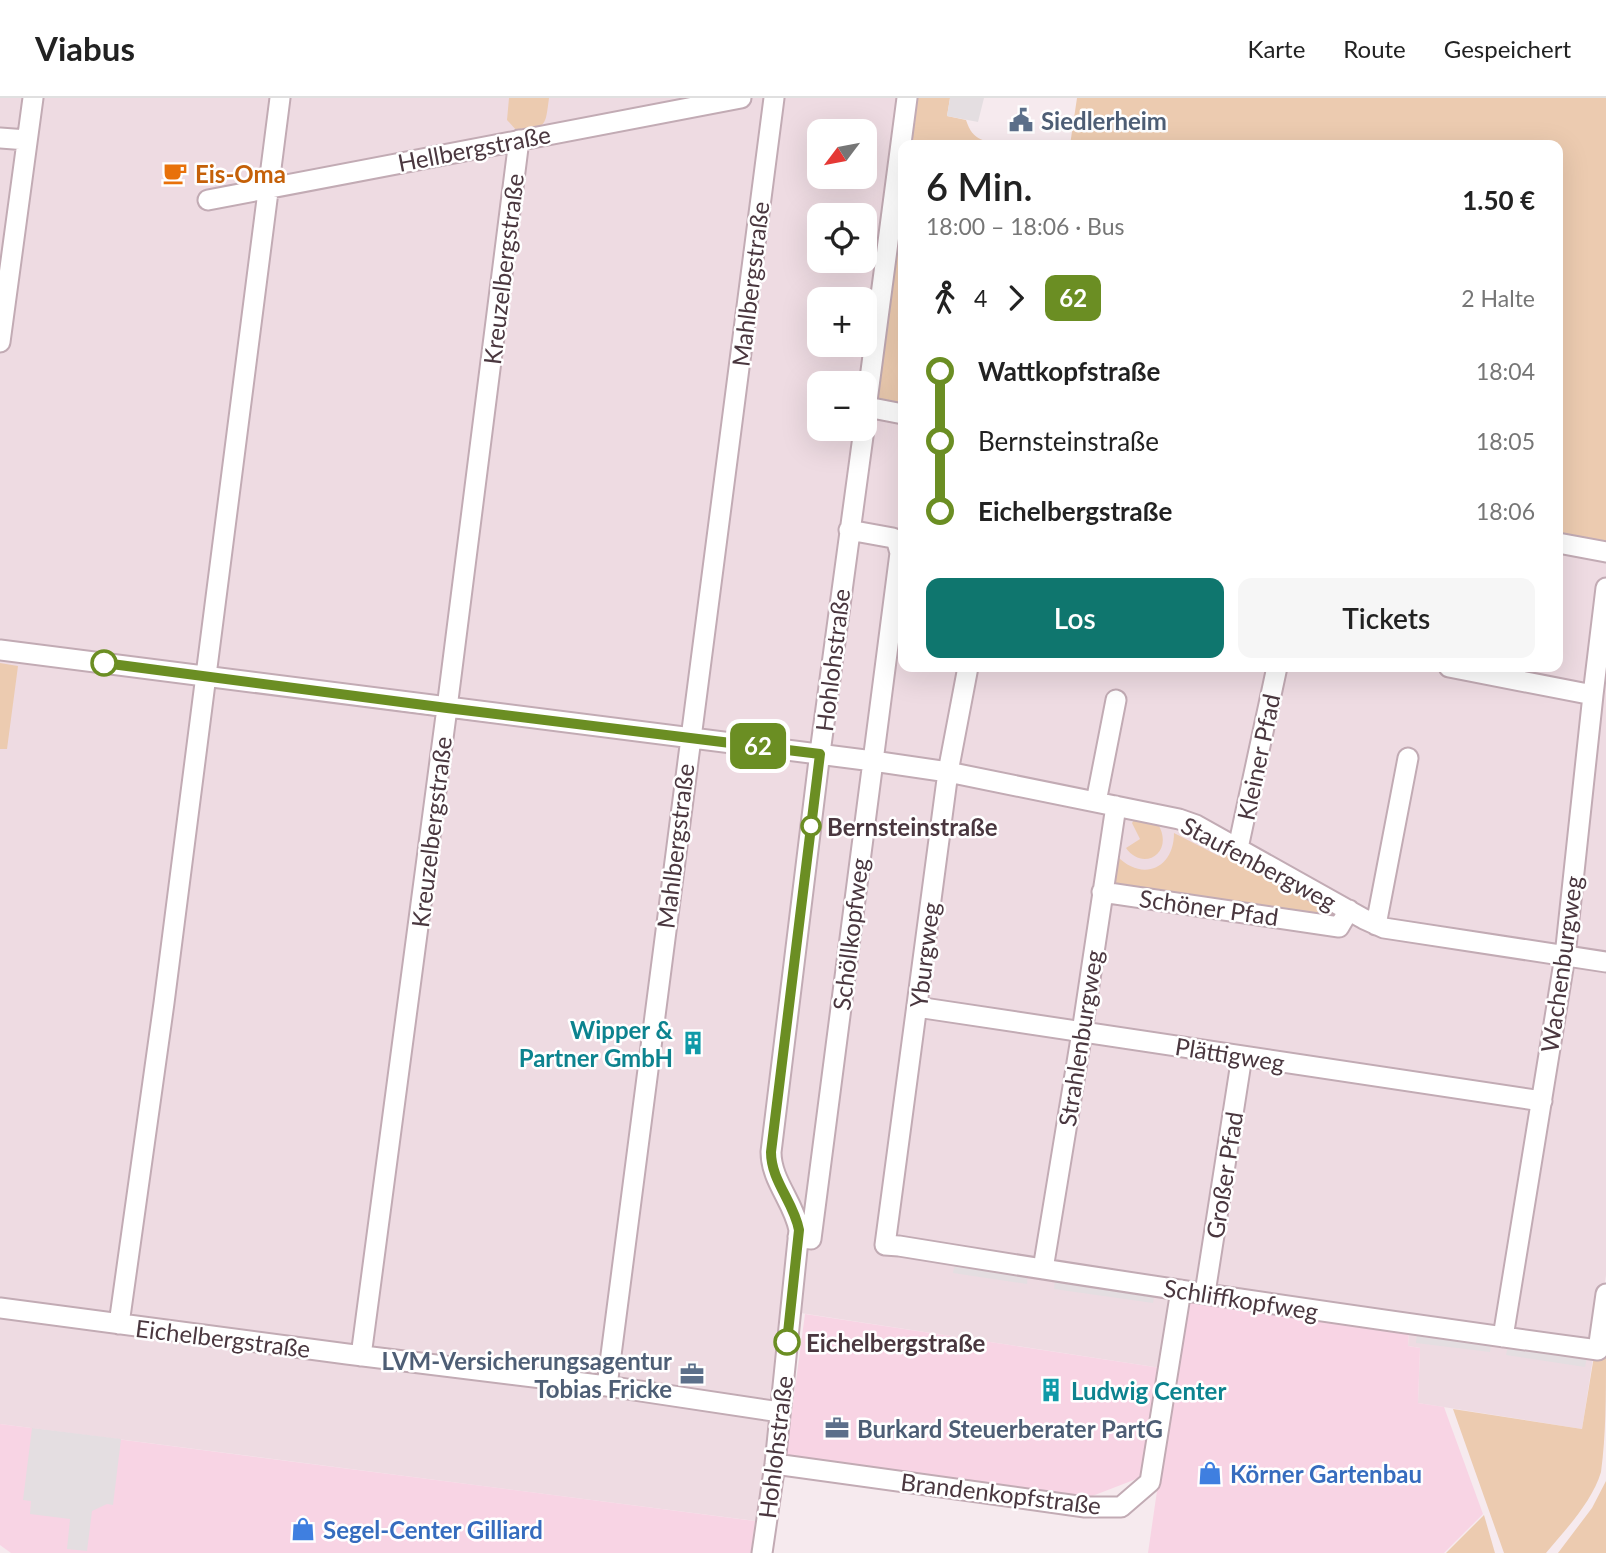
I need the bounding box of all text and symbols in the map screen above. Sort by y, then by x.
text: Viabus [35,28,135,68]
text: Karte [1248,34,1305,63]
text: Route [1343,34,1406,63]
text: Gespeichert [1444,34,1571,63]
public building icon: Siedlerheim [1007,106,1035,134]
place label: Siedlerheim [1041,106,1167,135]
street label: Hellbergstraße [395,119,553,177]
north arrow [807,119,877,189]
map controls [807,119,877,441]
cafe icon: Eis-Oma [161,159,189,187]
place label: Eis-Oma [195,159,286,188]
text: 6 Min. [926,163,1033,209]
street label: Kreuzelbergstraße [477,172,529,366]
text: 1.50 € [1462,184,1535,216]
street label: Mahlbergstraße [725,200,775,368]
button: locate [807,203,877,273]
text: 18:00 – 18:06 · Bus [926,212,1125,240]
icon: walk [926,279,964,317]
icon: forward [997,279,1035,317]
text: 62 [1059,283,1087,312]
text: 4 [974,284,987,312]
text: 2 Halte [1461,284,1535,312]
button: + [807,287,877,357]
text: Wattkopfstraße [978,355,1160,387]
text: 18:04 [1476,357,1535,385]
button: − [807,371,877,441]
text: Bernsteinstraße [978,425,1159,457]
text: 18:05 [1476,427,1535,455]
text: Eichelbergstraße [978,495,1172,527]
text: 18:06 [1476,497,1535,525]
button: Los [926,578,1224,658]
button: Tickets [1238,578,1535,658]
street label: Hohlohstraße [809,587,855,733]
unlabelled marker [91,650,117,676]
street label: Kleiner Pfad [1230,691,1286,823]
line badge: 62 [726,723,790,769]
text: 62 [744,731,772,760]
street label: Kreuzelbergstraße [405,735,457,929]
street label: Mahlbergstraße [650,762,700,930]
street label: Staufenbergweg [1177,810,1341,916]
place label: Bernsteinstraße [827,812,998,841]
marker: Bernsteinstraße [801,816,821,836]
street label: Schöllkopfweg [826,856,874,1012]
street label: Wachenburgweg [1534,874,1588,1054]
street label: Schöner Pfad [1138,883,1280,931]
street label: Yburgweg [903,900,945,1010]
street label: Strahlenburgweg [1052,948,1108,1128]
place label: Wipper & Partner GmbH [519,1015,674,1072]
building icon: Wipper & Partner GmbH [679,1029,707,1057]
street label: Plättigweg [1173,1031,1287,1077]
street label: Großer Pfad [1200,1109,1248,1241]
street label: Schliffkopfweg [1162,1272,1320,1326]
street label: Eichelbergstraße [134,1313,312,1363]
place label: Eichelbergstraße [806,1328,986,1357]
marker: Eichelbergstraße [774,1329,800,1355]
place label: LVM-Versicherungsagentur Tobias Fricke [382,1346,672,1403]
office icon: LVM-Versicherungsagentur Tobias Fricke [678,1360,706,1388]
street label: Hohlohstraße [752,1374,798,1520]
building icon: Ludwig Center [1037,1376,1065,1404]
place label: Ludwig Center [1071,1376,1226,1405]
office icon: Burkard Steuerberater PartG [823,1414,851,1442]
place label: Burkard Steuerberater PartG [857,1414,1163,1443]
shop icon: Körner Gartenbau [1196,1459,1224,1487]
place label: Körner Gartenbau [1230,1459,1422,1488]
street label: Brandenkopfstraße [899,1466,1103,1520]
shop icon: Segel-Center Gilliard [289,1515,317,1543]
place label: Segel-Center Gilliard [323,1515,543,1544]

